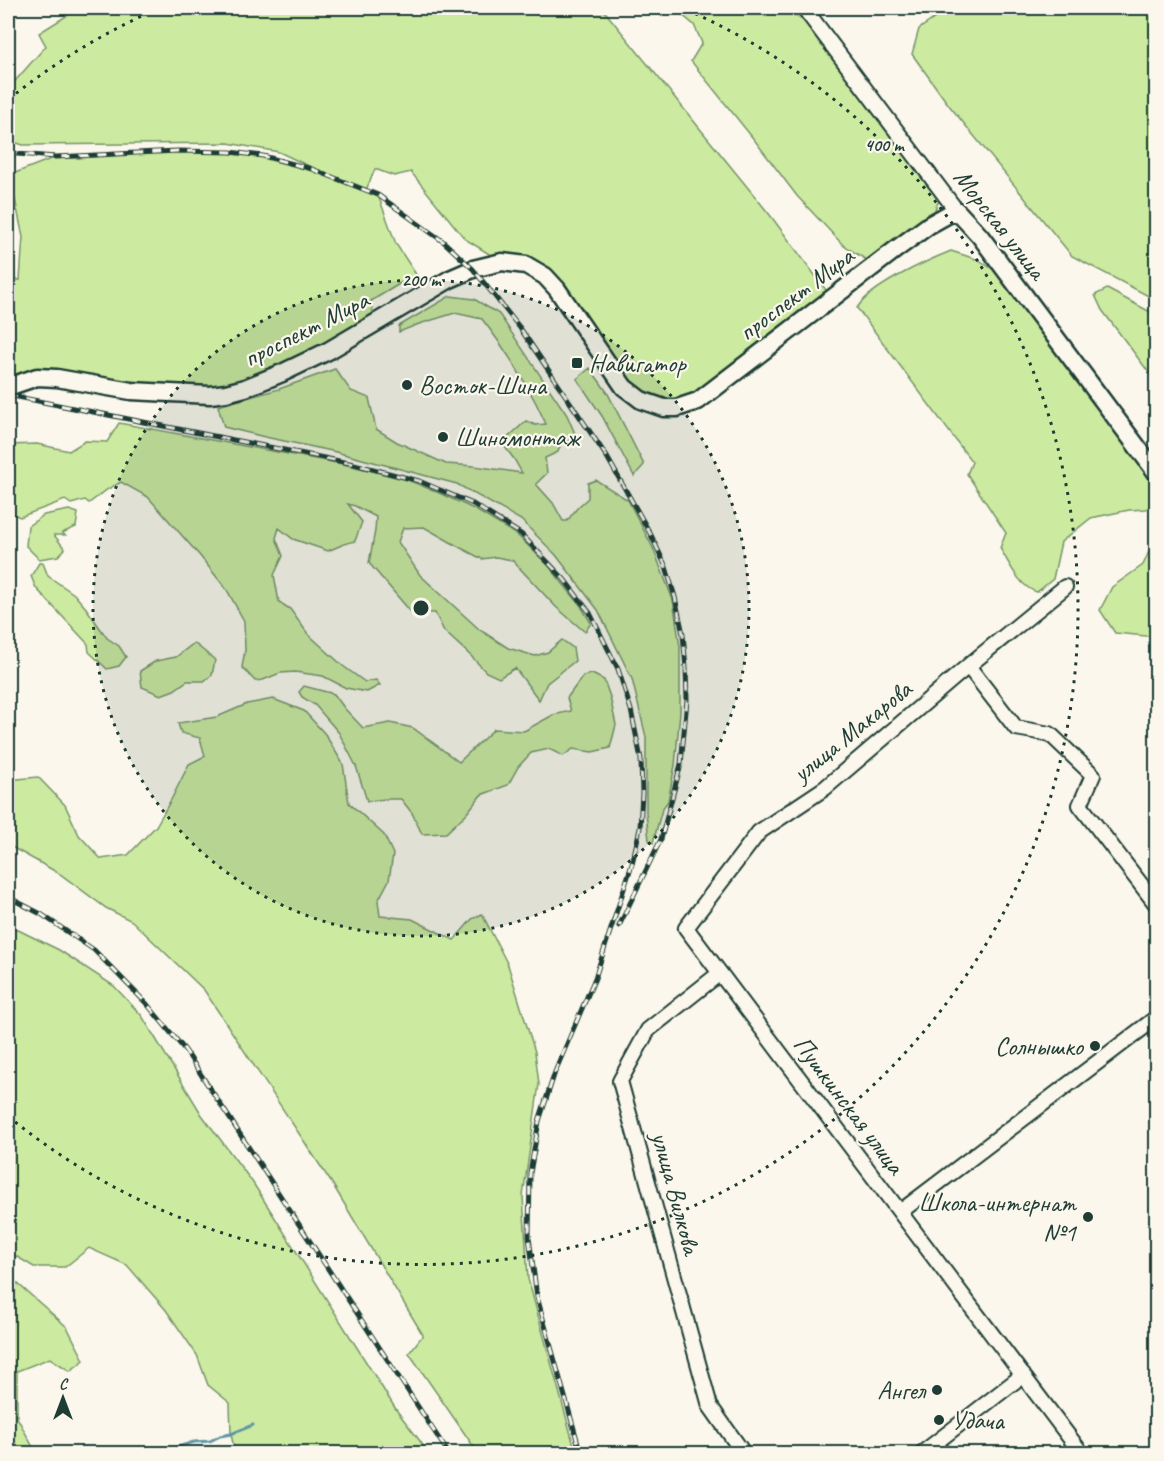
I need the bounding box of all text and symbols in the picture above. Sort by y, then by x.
text: 400 m [865,134,905,156]
street label: Морская улица [946,162,1055,288]
street label: проспект Мира [732,239,862,348]
text: 200 m [402,269,442,291]
street label: проспект Мира [238,283,376,375]
place label: Навигатор [589,347,687,380]
marker: Навигатор [570,356,584,370]
place label: Восток-Шина [419,369,548,402]
marker: Восток-Шина [400,378,414,392]
place label: Шиномонтаж [455,421,582,454]
marker: Шиномонтаж [436,430,450,444]
centre of rings [411,598,431,618]
street label: улица Макарова [784,672,920,790]
street label: Пушкинская улица [786,1029,913,1182]
place label: Солнышко [995,1030,1085,1063]
marker: Солнышко [1088,1039,1102,1053]
street label: улица Вилкова [643,1126,709,1260]
place label: Школа-интернат №1 [918,1186,1078,1249]
marker: Школа-интернат №1 [1081,1210,1095,1224]
north arrow [33,1368,93,1428]
text: С [59,1374,69,1394]
place label: Ангел [877,1374,928,1407]
marker: Ангел [930,1383,944,1397]
place label: Удача [951,1404,1005,1437]
marker: Удача [932,1413,946,1427]

